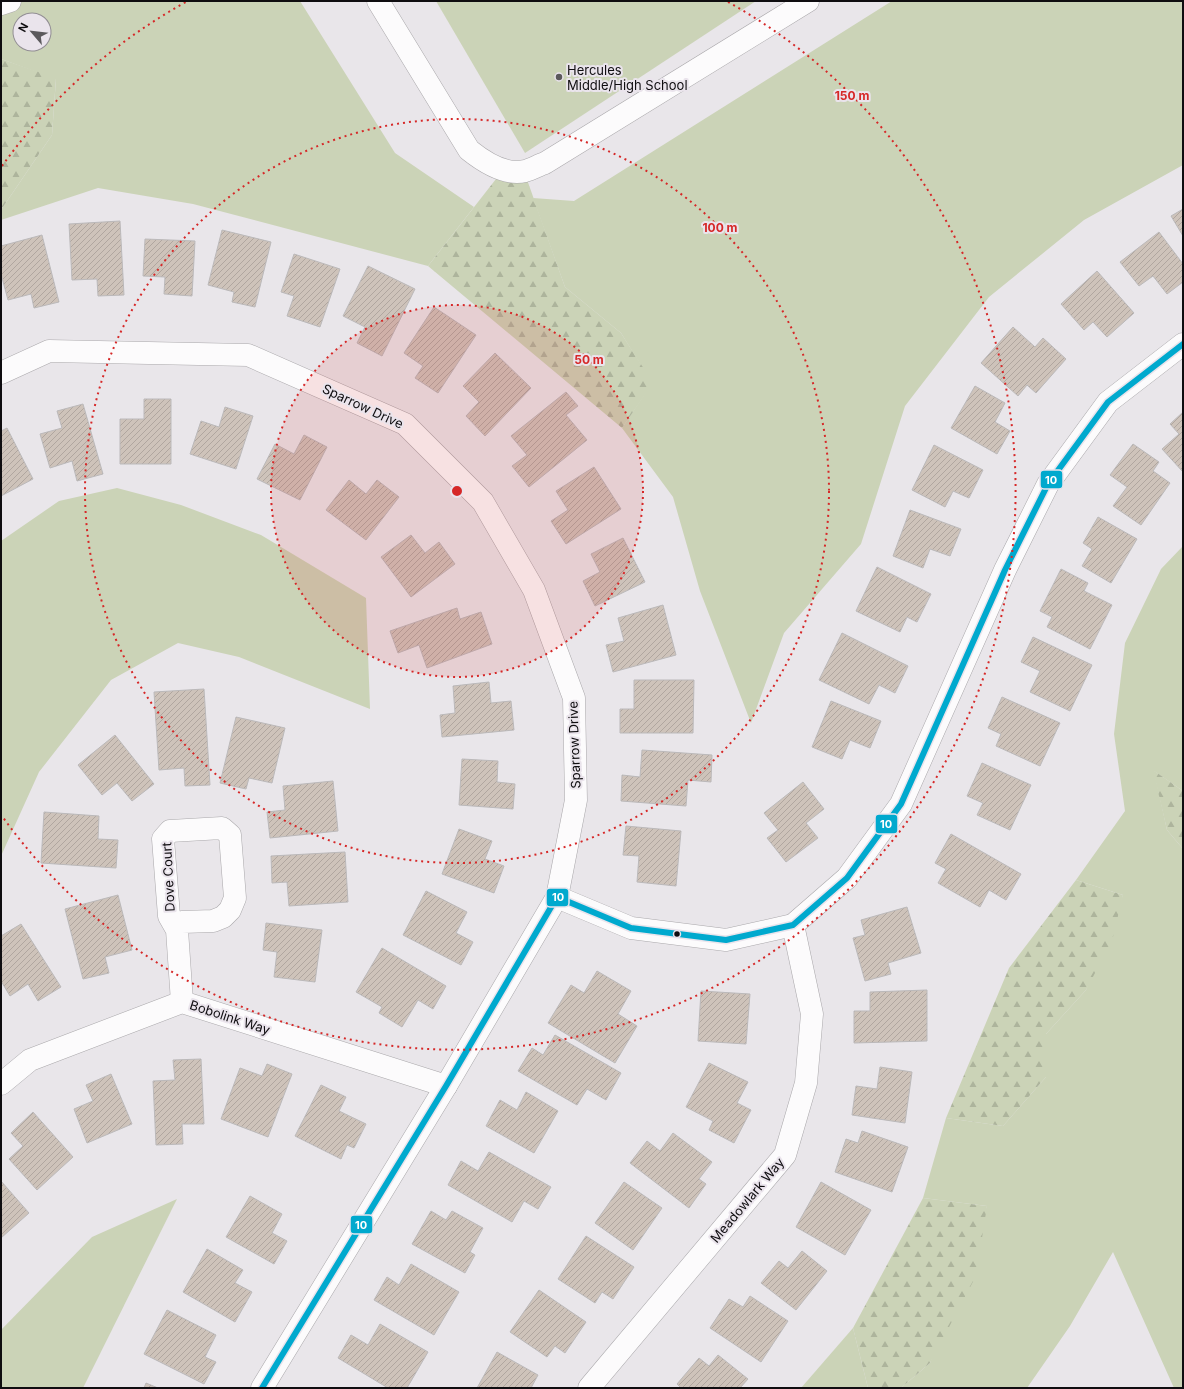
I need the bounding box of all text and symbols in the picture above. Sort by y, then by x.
north arrow [12,12,52,52]
text: N [15,20,31,34]
place label: Hercules Middle/High School [567,62,688,93]
marker: Hercules Middle/High School [554,72,564,82]
text: 150 m [835,88,869,103]
text: 100 m [702,220,738,235]
text: 50 m [574,352,604,367]
street label: Sparrow Drive [320,380,406,432]
line badge: 10 [1040,470,1063,489]
text: 10 [1045,473,1057,487]
centre of rings [450,484,464,498]
street label: Sparrow Drive [564,701,584,789]
line badge: 10 [875,814,898,834]
text: 10 [880,817,892,831]
street label: Dove Court [158,842,178,912]
line badge: 10 [546,888,569,907]
text: 10 [552,890,564,904]
unlabelled marker [672,929,682,939]
street label: Bobolink Way [188,997,272,1037]
street label: Meadowlark Way [707,1154,787,1246]
line badge: 10 [350,1215,373,1234]
text: 10 [355,1218,367,1232]

